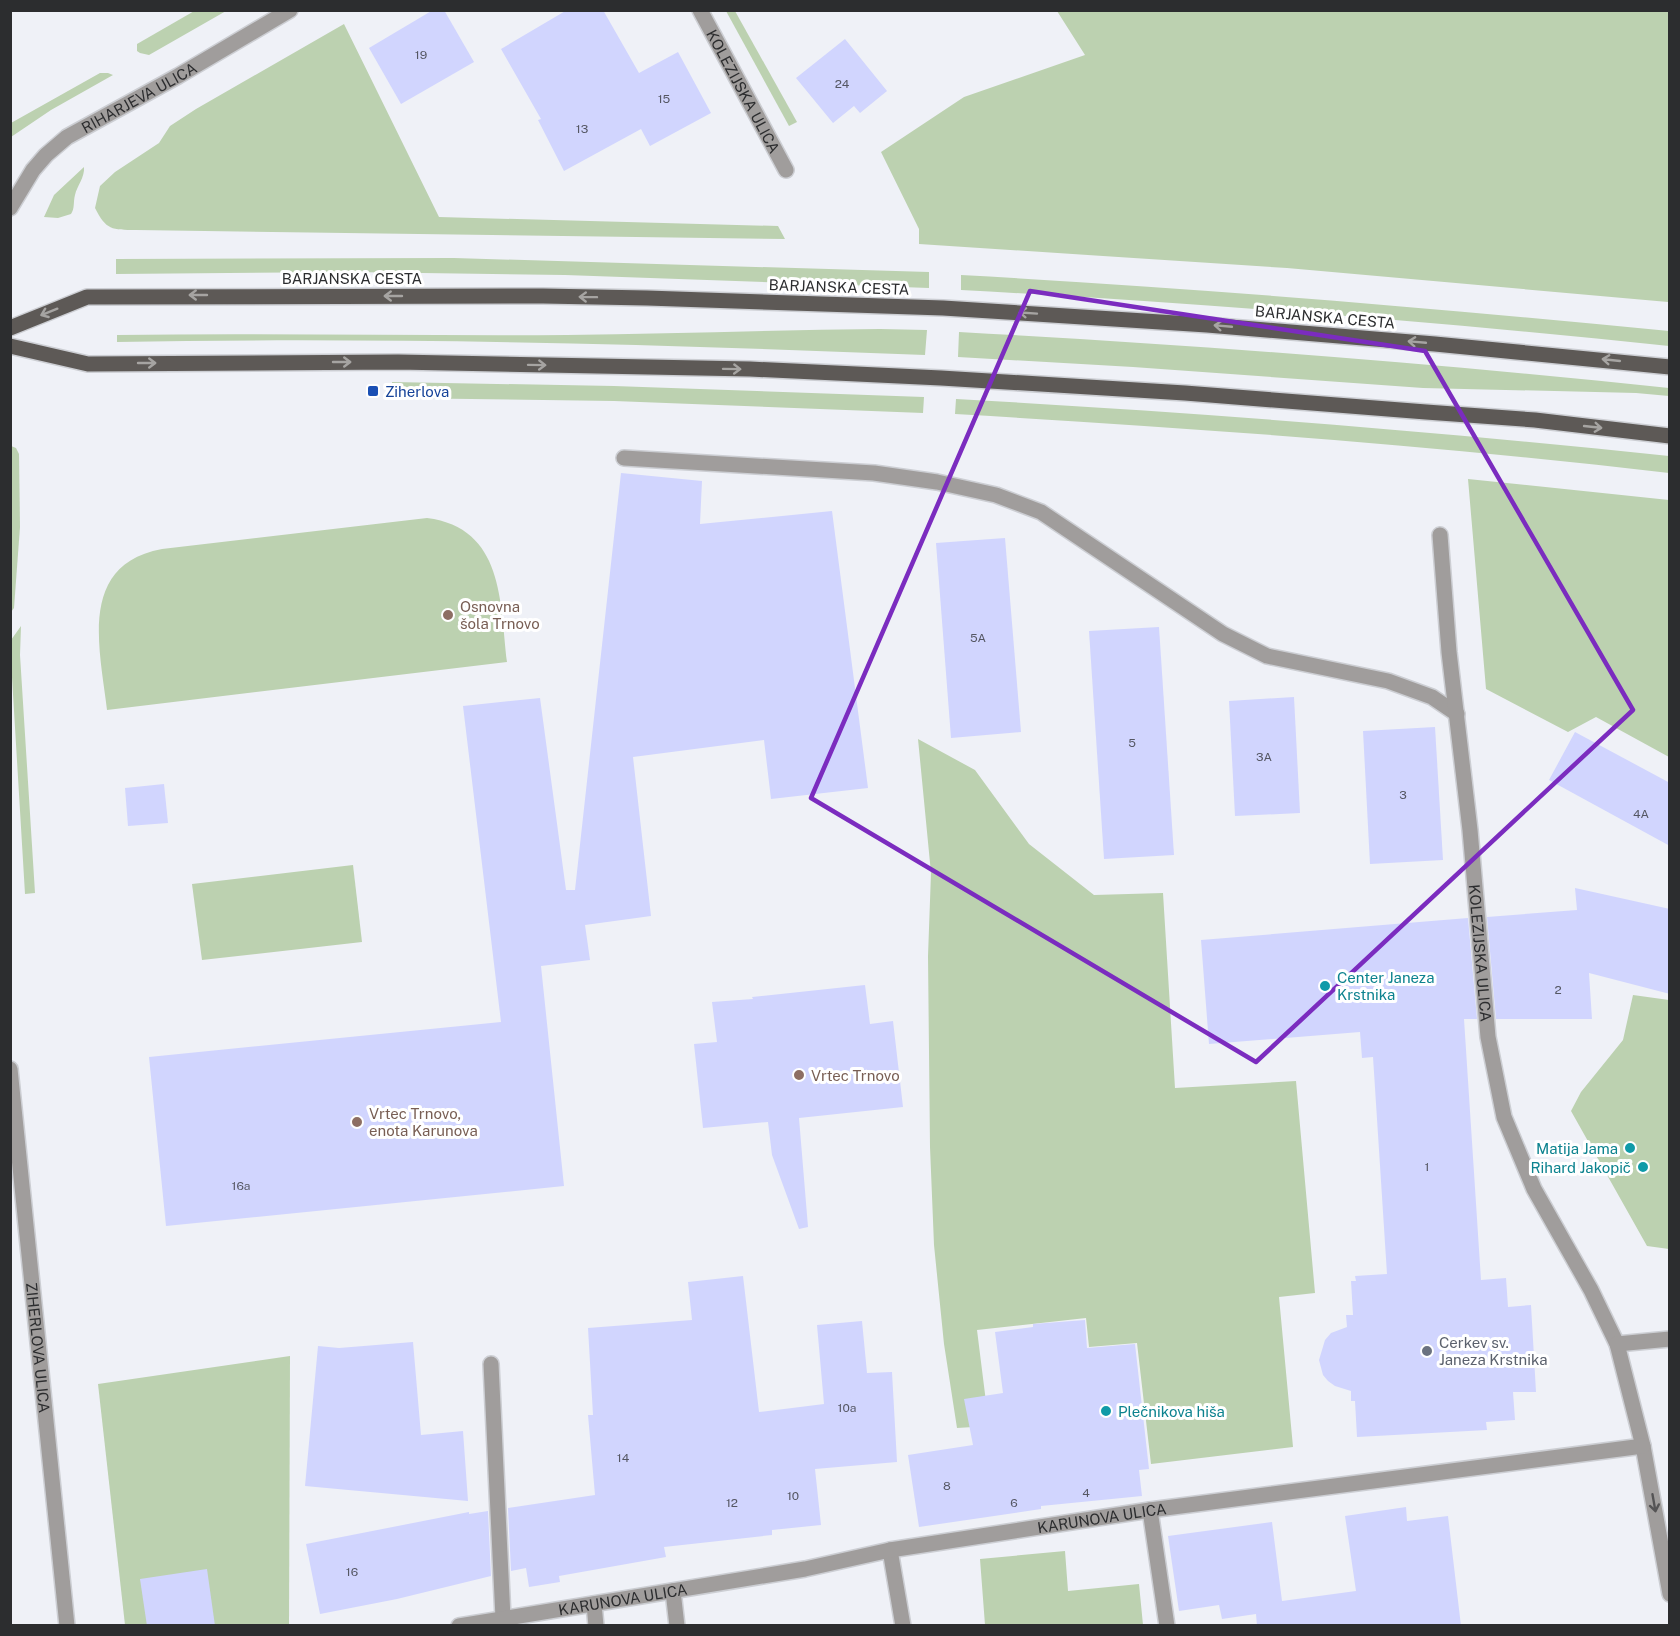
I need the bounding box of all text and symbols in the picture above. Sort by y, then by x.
street label: KOLEZIJSKA ULICA [703,26,784,156]
house number: 19 [415,48,427,62]
street label: RIHARJEVA ULICA [78,58,200,136]
house number: 24 [835,77,850,91]
house number: 15 [658,92,671,106]
house number: 13 [576,122,588,136]
street label: BARJANSKA CESTA [282,270,423,287]
street label: BARJANSKA CESTA [768,276,910,298]
one-way arrow [189,289,209,301]
one-way arrow [384,290,404,302]
one-way arrow [579,291,599,303]
street label: BARJANSKA CESTA [1254,302,1396,332]
one-way arrow [40,307,58,318]
one-way arrow [1019,308,1039,319]
one-way arrow [1213,320,1233,331]
one-way arrow [1408,336,1428,347]
one-way arrow [1602,355,1622,366]
one-way arrow [331,356,351,368]
one-way arrow [136,357,156,369]
one-way arrow [526,359,546,370]
one-way arrow [721,363,741,375]
place label: Ziherlova [385,383,449,400]
marker: Ziherlova [366,384,380,398]
one-way arrow [1582,422,1602,433]
place label: Osnovna šola Trnovo [460,598,540,632]
marker: Osnovna šola Trnovo [441,608,455,622]
house number: 5A [970,631,987,645]
house number: 5 [1128,736,1136,750]
house number: 3A [1256,750,1273,764]
house number: 3 [1399,788,1407,802]
house number: 4A [1633,807,1650,821]
street label: KOLEZIJSKA ULICA [1466,884,1495,1023]
place label: Center Janeza Krstnika [1337,969,1434,1003]
marker: Center Janeza Krstnika [1318,979,1332,993]
house number: 2 [1554,983,1562,997]
place label: Vrtec Trnovo [811,1067,900,1084]
marker: Vrtec Trnovo [792,1068,806,1082]
place label: Vrtec Trnovo, enota Karunova [369,1105,478,1139]
marker: Vrtec Trnovo, enota Karunova [350,1115,364,1129]
place label: Matija Jama [1536,1140,1618,1157]
marker: Matija Jama [1623,1141,1637,1155]
place label: Rihard Jakopič [1530,1159,1631,1176]
house number: 1 [1425,1160,1429,1174]
marker: Rihard Jakopič [1636,1160,1650,1174]
house number: 16a [232,1179,251,1193]
street label: ZIHERLOVA ULICA [23,1282,54,1414]
place label: Cerkev sv. Janeza Krstnika [1439,1334,1548,1368]
marker: Cerkev sv. Janeza Krstnika [1420,1344,1434,1358]
house number: 10a [838,1401,856,1415]
place label: Plečnikova hiša [1118,1403,1225,1420]
marker: Plečnikova hiša [1099,1404,1113,1418]
house number: 14 [617,1451,630,1465]
house number: 8 [943,1479,951,1493]
house number: 4 [1082,1486,1090,1500]
house number: 10 [787,1489,799,1503]
one-way arrow [1648,1493,1659,1513]
house number: 12 [726,1496,738,1510]
house number: 6 [1010,1496,1018,1510]
street label: KARUNOVA ULICA [1036,1499,1168,1536]
house number: 16 [346,1565,358,1579]
street label: KARUNOVA ULICA [557,1580,689,1618]

